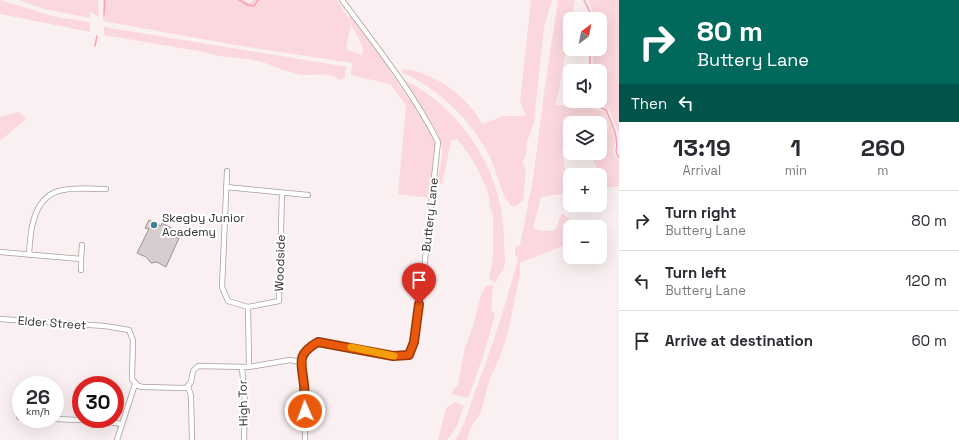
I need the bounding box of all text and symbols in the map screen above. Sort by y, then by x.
north arrow [563,12,607,56]
map controls [563,12,607,264]
text: 80 m [697,13,763,49]
icon: right [631,16,683,68]
text: Buttery Lane [697,48,809,71]
button: sound [563,64,607,108]
icon: left [675,92,697,114]
text: Then [631,94,667,113]
button: layers [563,116,607,160]
text: 13:19 [673,132,731,163]
text: 1 [790,132,801,163]
text: 260 [861,132,905,163]
text: Arrival [682,162,721,179]
text: min [785,162,807,179]
text: m [877,162,889,179]
button: + [563,168,607,212]
street label: Buttery Lane [418,177,442,253]
text: Turn right [665,203,736,222]
place label: Skegby Junior Academy [162,210,245,240]
icon: right [631,210,653,232]
text: 80 m [911,211,947,230]
marker: Skegby Junior Academy [149,220,159,230]
button: − [563,220,607,264]
text: Buttery Lane [665,222,746,239]
street label: Woodside [271,234,289,292]
pin [402,263,436,304]
text: Turn left [665,263,727,282]
icon: arrive [408,269,430,291]
icon: left [631,270,653,292]
text: 120 m [905,271,947,290]
text: Buttery Lane [665,282,746,299]
street label: Elder Street [17,313,87,333]
icon: arrive [631,330,653,352]
text: Arrive at destination [665,331,813,350]
text: 60 m [911,331,947,350]
speed limit sign: 30 [72,376,124,428]
street label: High Tor [235,379,251,426]
text: 26 [26,384,50,410]
position arrow [284,390,326,432]
text: km/h [26,405,50,418]

